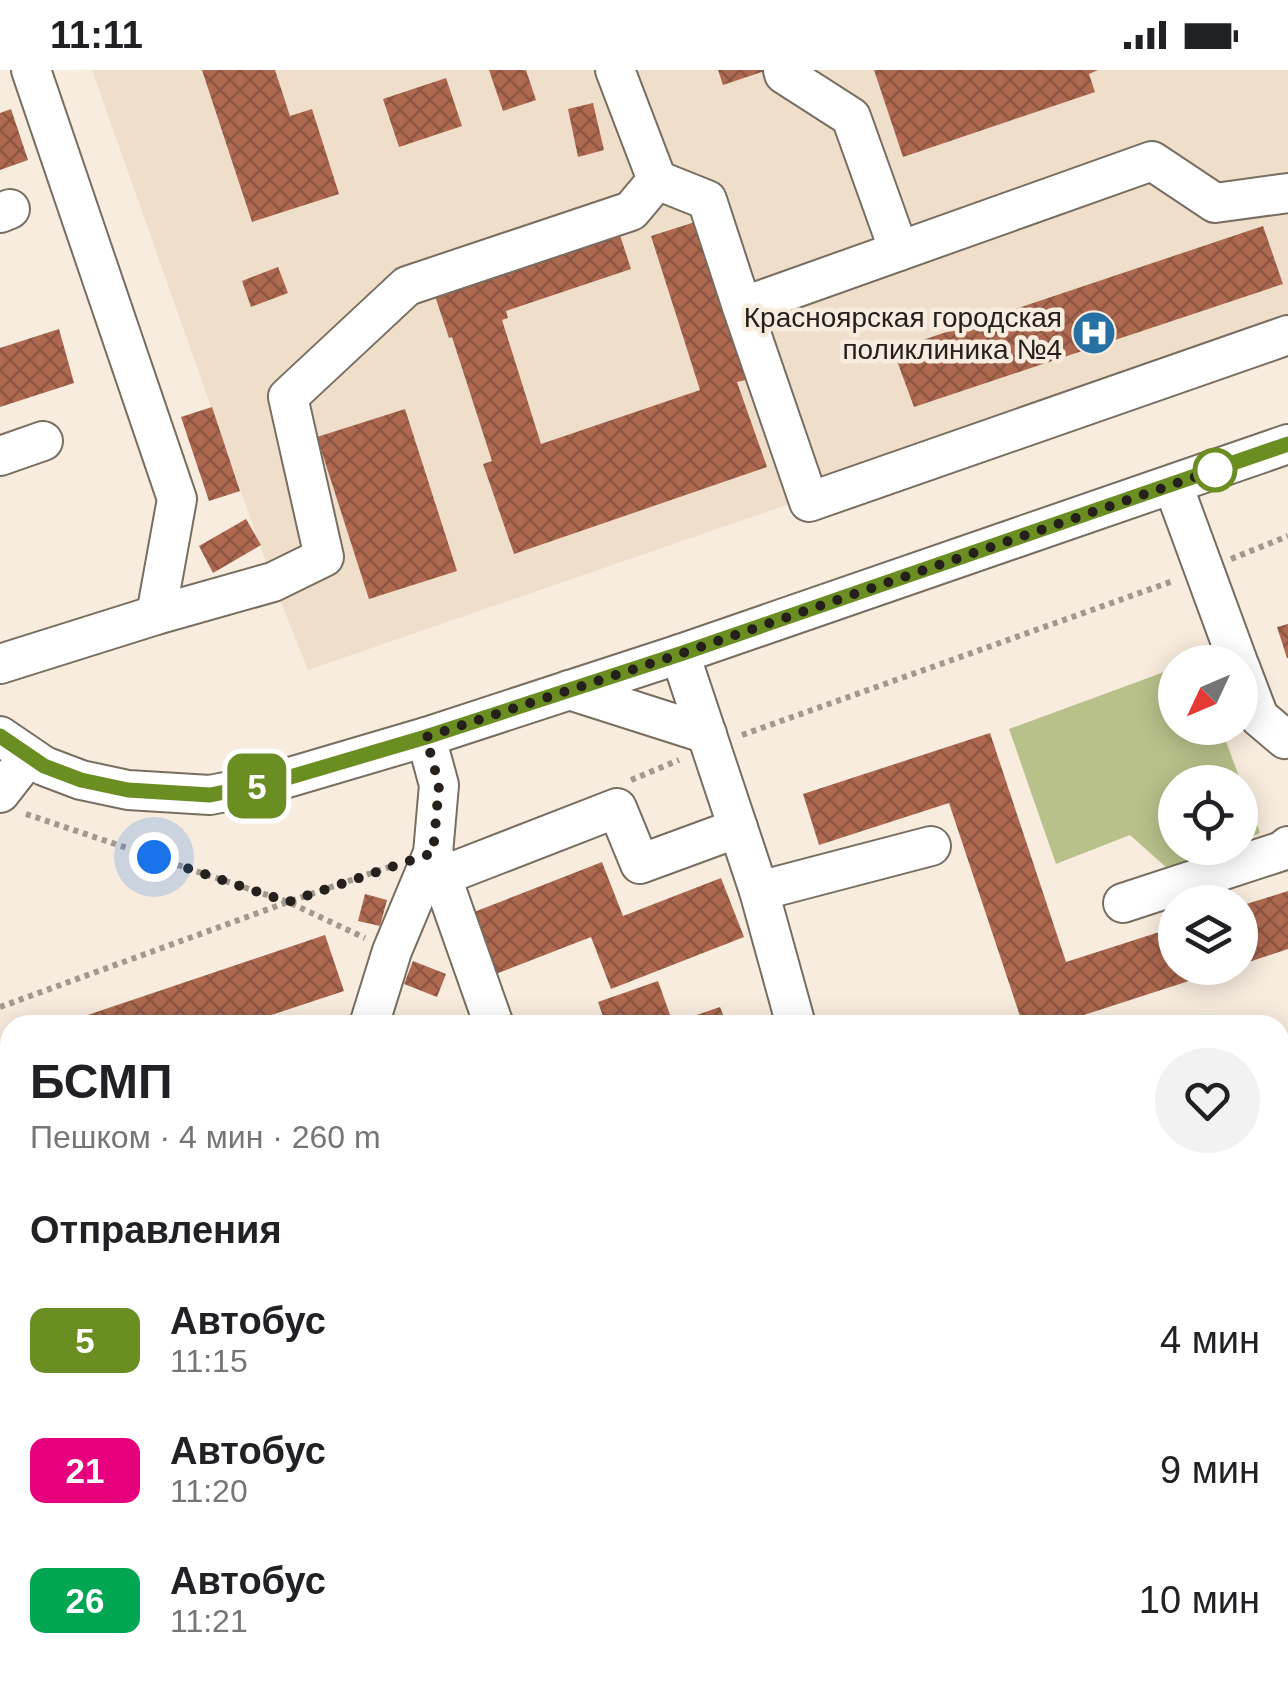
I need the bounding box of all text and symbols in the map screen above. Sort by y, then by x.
text: 11:11 [50,14,143,56]
place label: Красноярская городская поликлиника №4 [744,302,1062,365]
hospital icon: Красноярская городская поликлиника №4 [1071,310,1117,356]
unlabelled marker [1194,449,1236,491]
north arrow [1158,645,1258,745]
map controls [1158,645,1258,985]
line badge: 5 [224,754,290,818]
button: locate [1158,765,1258,865]
text: 5 [247,767,267,806]
your location [129,832,179,882]
button: layers [1158,885,1258,985]
button: heart [1155,1048,1260,1153]
text: БСМП [30,1055,172,1108]
text: Пешком · 4 мин · 260 m [30,1119,381,1155]
text: Отправления [30,1209,282,1251]
text: Автобус [170,1300,326,1342]
text: 4 мин [1160,1319,1260,1361]
text: 5 [75,1321,95,1360]
text: 11:15 [170,1343,248,1379]
text: Автобус [170,1430,326,1472]
text: 9 мин [1160,1449,1260,1491]
text: 21 [66,1451,104,1490]
text: 11:20 [170,1473,248,1509]
text: Автобус [170,1560,326,1602]
text: 10 мин [1139,1579,1260,1621]
text: 26 [66,1581,104,1620]
text: 11:21 [170,1603,248,1639]

